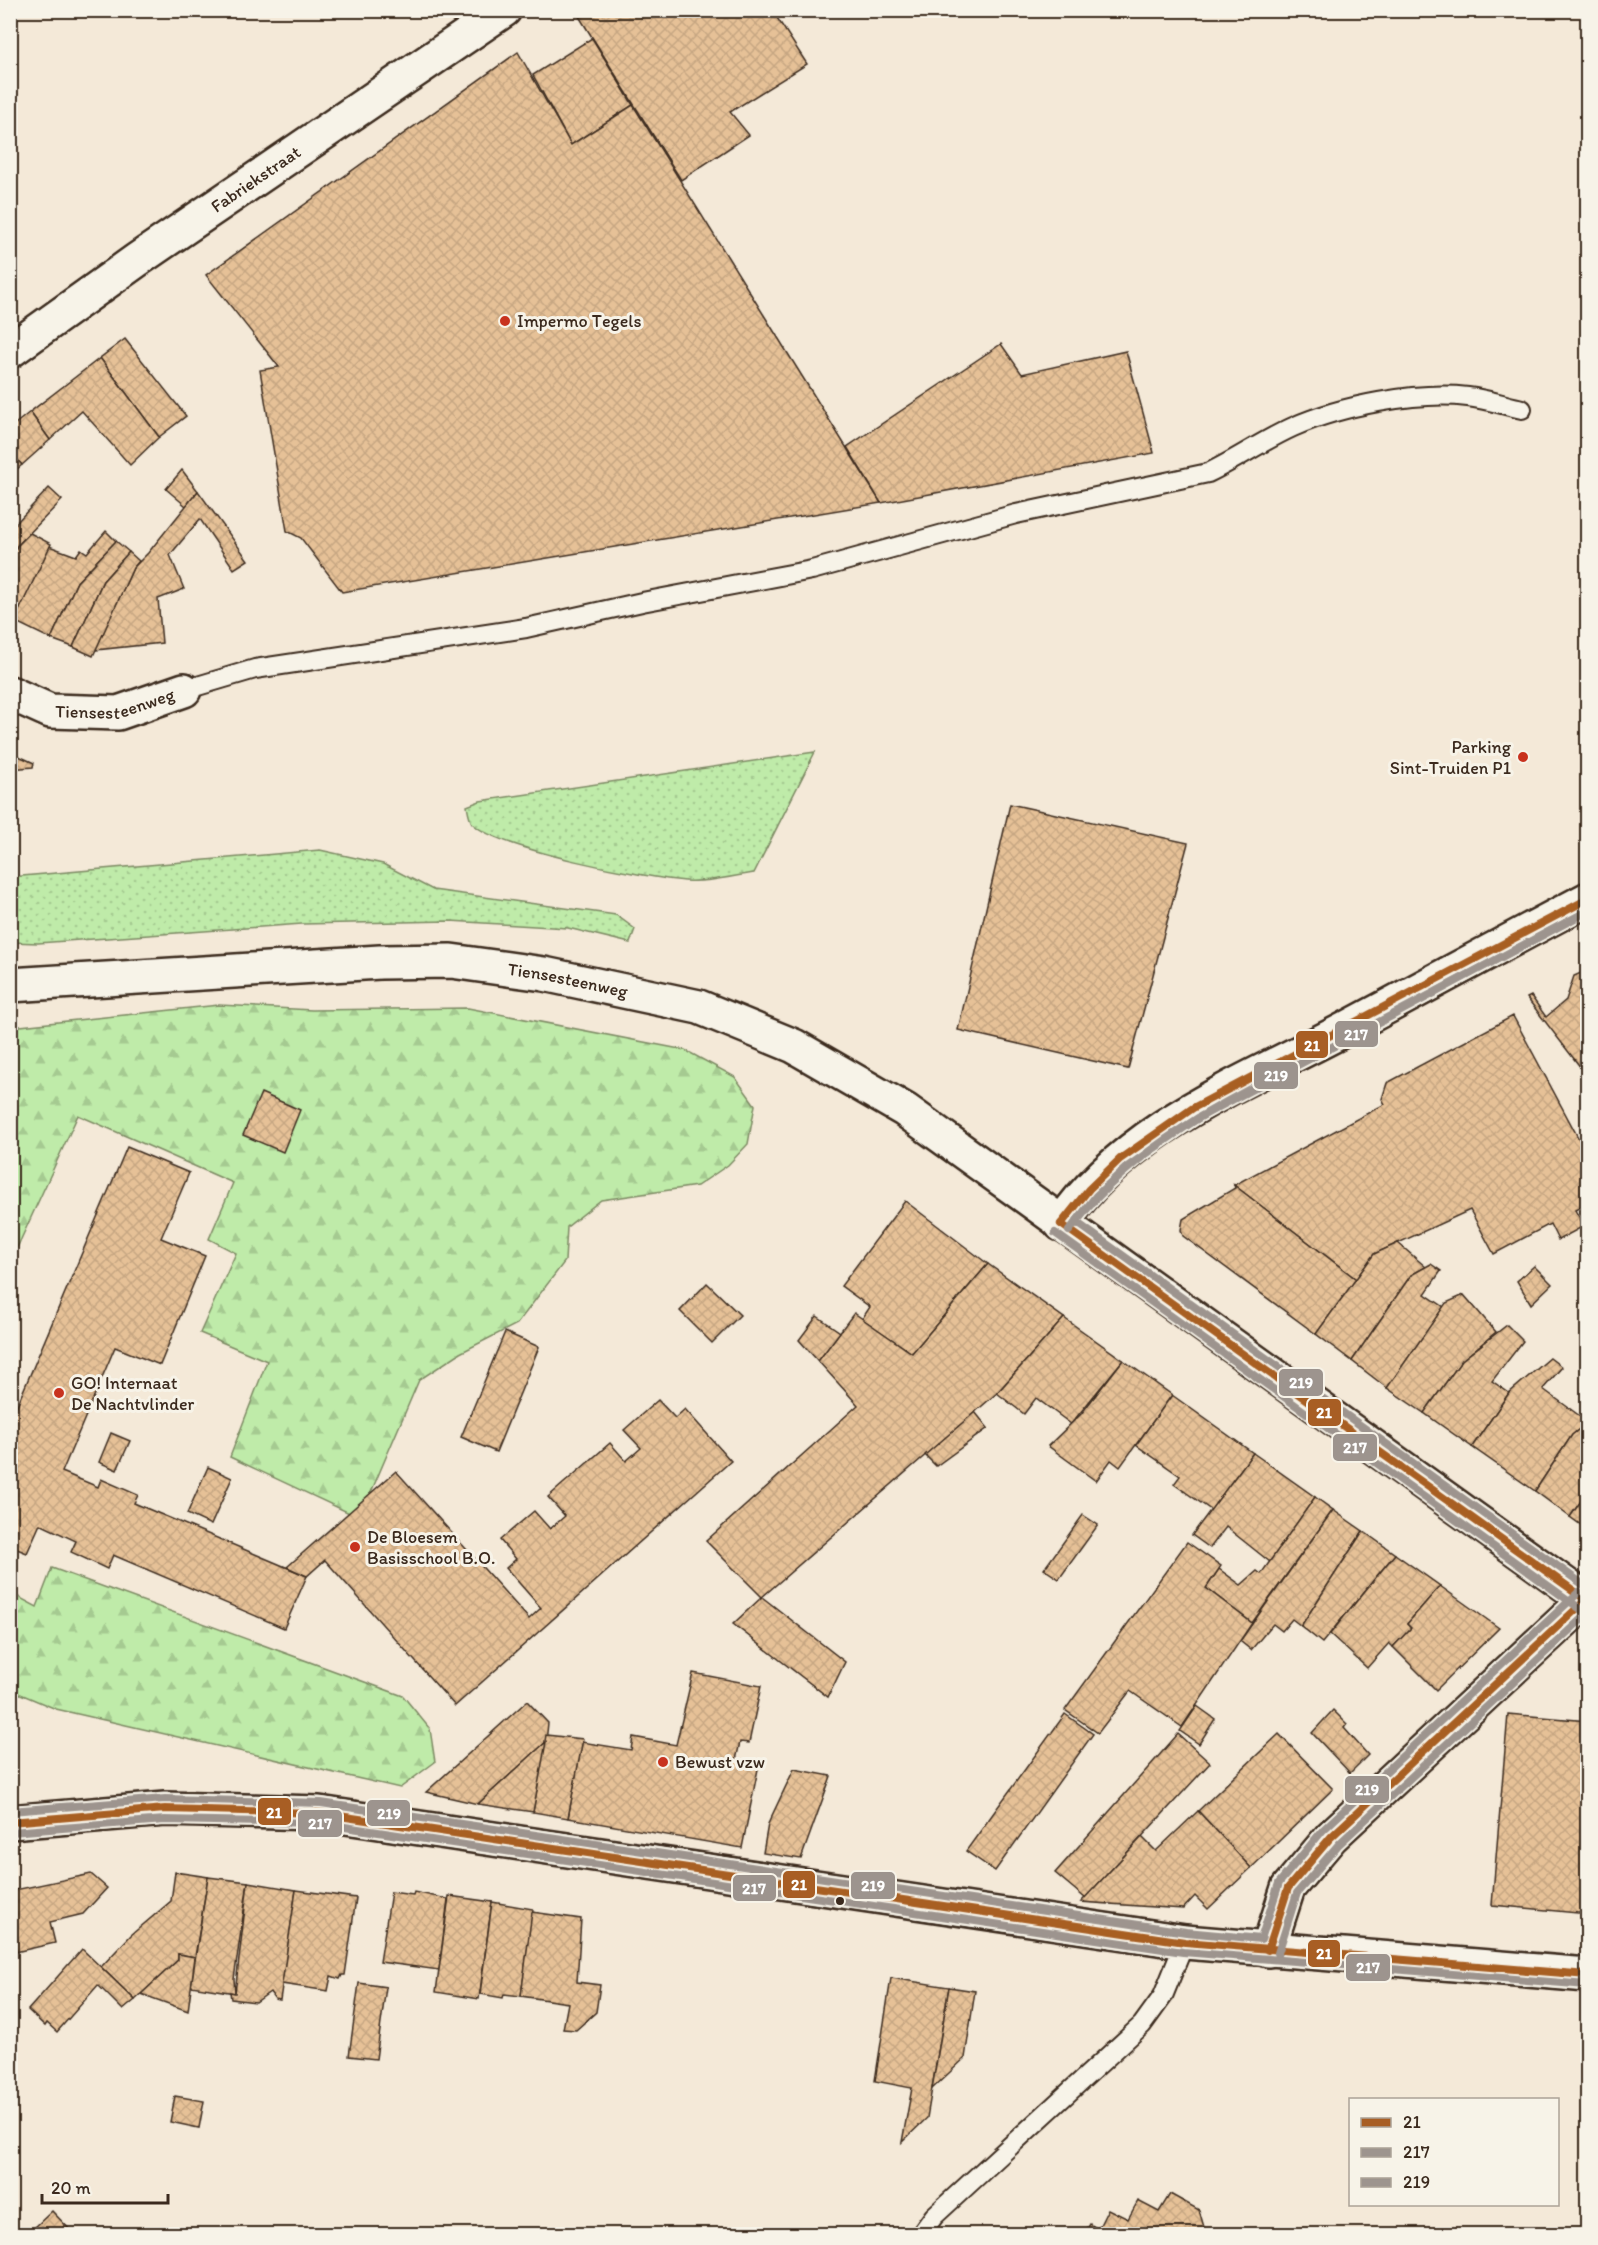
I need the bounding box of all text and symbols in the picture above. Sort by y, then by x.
street label: Fabriekstraat [207,141,305,217]
place label: Impermo Tegels [517,310,641,332]
marker: Impermo Tegels [498,314,512,328]
street label: Tiensesteenweg [55,683,178,724]
place label: Parking Sint-Truiden P1 [1390,736,1512,779]
marker: Parking Sint-Truiden P1 [1516,750,1530,764]
street label: Tiensesteenweg [506,958,631,1003]
line badge: 217 [1334,1020,1379,1048]
text: 217 [1344,1025,1368,1044]
line badge: 21 [1295,1030,1329,1059]
text: 21 [1304,1036,1320,1055]
line badge: 219 [1253,1061,1299,1090]
text: 219 [1264,1066,1288,1085]
line badge: 219 [1278,1368,1324,1397]
place label: GO! Internaat De Nachtvlinder [71,1372,195,1415]
text: 219 [1289,1373,1313,1392]
marker: GO! Internaat De Nachtvlinder [52,1386,66,1400]
line badge: 21 [1307,1398,1342,1427]
text: 21 [1316,1403,1332,1422]
line badge: 217 [1332,1433,1378,1462]
text: 217 [1343,1438,1367,1457]
place label: De Bloesem Basisschool B.O. [367,1526,495,1569]
marker: De Bloesem Basisschool B.O. [348,1540,362,1554]
place label: Bewust vzw [675,1751,765,1773]
marker: Bewust vzw [656,1755,670,1769]
line badge: 219 [1344,1775,1390,1804]
text: 219 [1355,1780,1379,1799]
line badge: 21 [257,1797,292,1826]
line badge: 219 [366,1799,411,1827]
text: 21 [266,1803,282,1822]
text: 219 [377,1804,401,1823]
line badge: 217 [297,1809,343,1838]
text: 217 [308,1814,332,1833]
line badge: 21 [782,1870,816,1899]
line badge: 219 [850,1871,896,1900]
line badge: 217 [732,1874,777,1902]
text: 21 [791,1875,807,1894]
text: 219 [861,1876,885,1895]
text: 217 [742,1879,766,1898]
unlabelled marker [834,1895,846,1907]
line badge: 21 [1307,1939,1341,1968]
text: 21 [1316,1944,1332,1963]
line badge: 217 [1345,1953,1391,1982]
text: 217 [1356,1958,1380,1977]
legend [1349,2098,1559,2206]
text: 21 [1403,2111,1421,2133]
text: 217 [1403,2141,1430,2163]
scale bar [42,2167,168,2205]
text: 219 [1403,2171,1430,2193]
text: 20 m [51,2177,91,2199]

